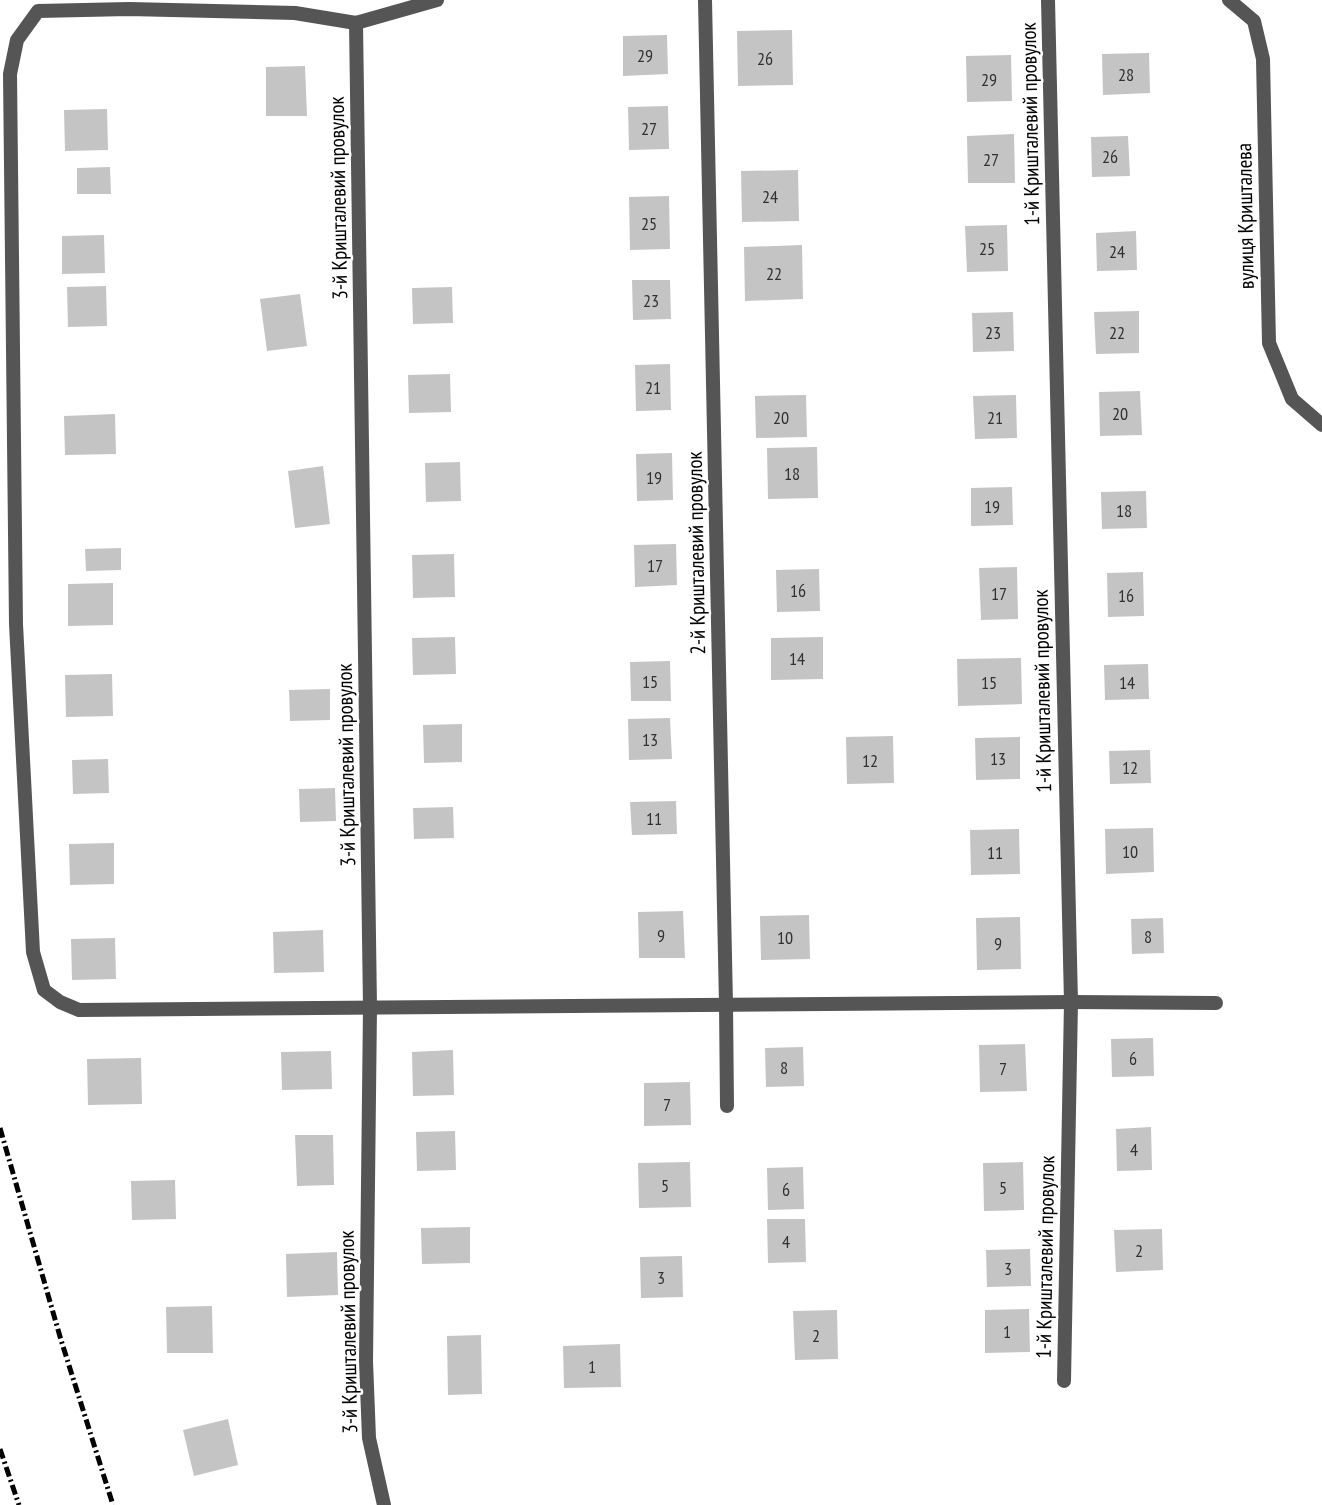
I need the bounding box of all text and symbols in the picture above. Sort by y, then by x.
street label: 1-й Кришталевий провулок [1015,22,1045,226]
house number: 29 [637,44,653,67]
house number: 26 [757,47,773,70]
house number: 28 [1118,63,1134,86]
house number: 29 [981,68,997,91]
street label: 3-й Кришталевий провулок [323,96,353,300]
house number: 27 [641,117,657,140]
street label: вулиця Кришталева [1230,143,1260,289]
house number: 26 [1102,145,1118,168]
house number: 27 [983,148,999,171]
house number: 24 [762,185,778,208]
house number: 25 [641,212,657,235]
house number: 25 [979,237,995,260]
house number: 24 [1109,240,1125,263]
house number: 22 [766,262,782,285]
house number: 23 [643,289,659,312]
house number: 23 [985,321,1001,344]
house number: 22 [1109,321,1125,344]
house number: 21 [645,376,661,399]
house number: 20 [1112,402,1128,425]
house number: 20 [773,406,789,429]
house number: 21 [987,406,1003,429]
street label: 2-й Кришталевий провулок [681,451,711,655]
house number: 18 [784,462,800,485]
house number: 19 [646,466,662,489]
house number: 19 [984,495,1000,518]
house number: 18 [1116,499,1132,522]
house number: 17 [647,554,663,577]
house number: 16 [790,579,806,602]
house number: 17 [991,582,1007,605]
house number: 16 [1118,584,1134,607]
street label: 1-й Кришталевий провулок [1027,589,1057,793]
house number: 14 [789,647,805,670]
street label: 3-й Кришталевий провулок [331,663,361,867]
house number: 15 [642,670,658,693]
house number: 15 [981,671,997,694]
house number: 14 [1119,671,1135,694]
house number: 13 [642,728,658,751]
house number: 13 [990,747,1006,770]
house number: 12 [862,749,878,772]
house number: 12 [1122,756,1138,779]
house number: 11 [646,807,662,830]
house number: 10 [1122,840,1138,863]
house number: 11 [987,841,1003,864]
house number: 9 [657,924,665,947]
house number: 8 [1144,925,1152,948]
house number: 10 [777,926,793,949]
house number: 9 [994,932,1002,955]
house number: 6 [1129,1047,1137,1070]
house number: 8 [780,1056,788,1079]
house number: 7 [999,1057,1007,1080]
house number: 7 [663,1093,671,1116]
house number: 4 [1130,1138,1138,1161]
street label: 1-й Кришталевий провулок [1030,1155,1060,1359]
house number: 5 [661,1174,669,1197]
house number: 5 [999,1176,1007,1199]
house number: 6 [782,1178,790,1201]
street label: 3-й Кришталевий провулок [333,1230,363,1434]
house number: 4 [782,1230,790,1253]
house number: 2 [1135,1239,1143,1262]
house number: 3 [1004,1257,1012,1280]
house number: 3 [657,1266,665,1289]
house number: 1 [1003,1320,1011,1343]
house number: 2 [812,1324,820,1347]
house number: 1 [588,1355,596,1378]

